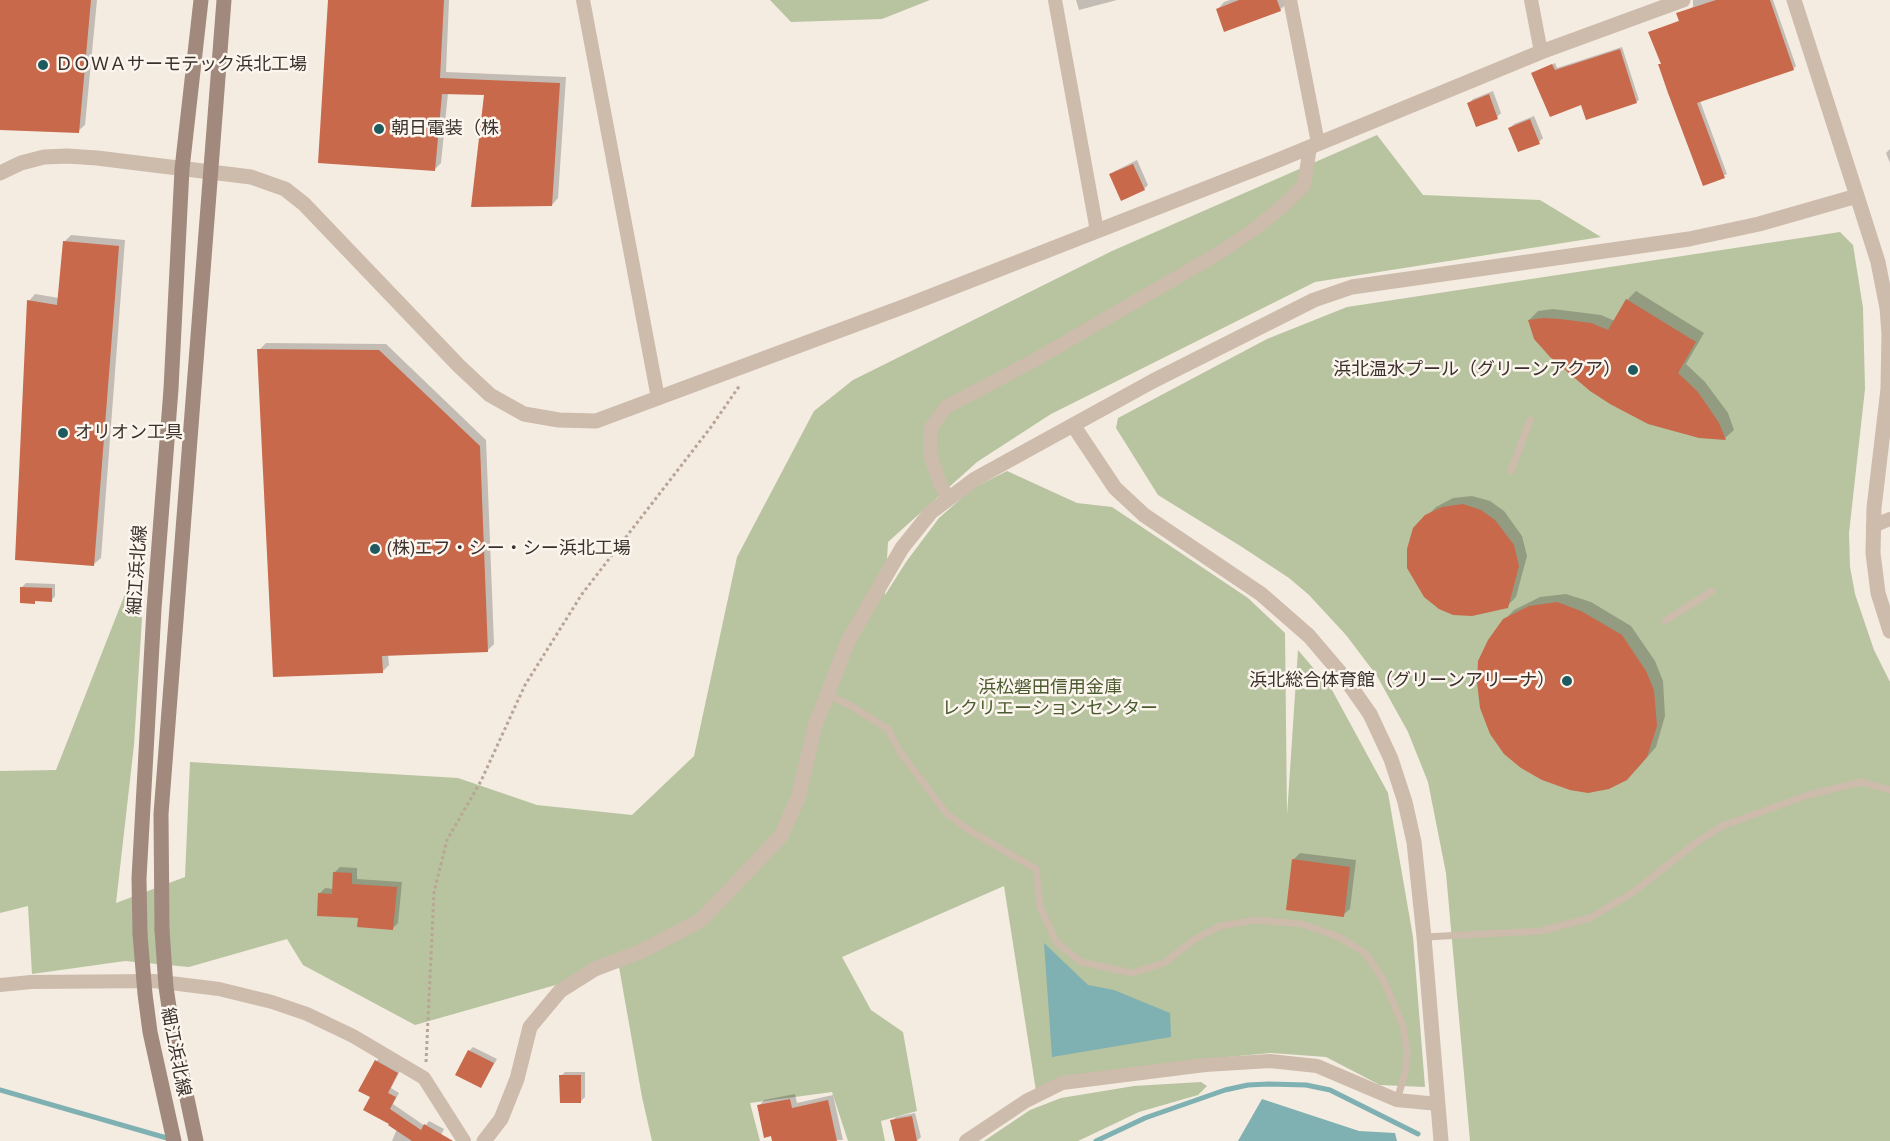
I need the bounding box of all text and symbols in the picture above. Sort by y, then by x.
place label: ＤＯＷＡサーモテック浜北工場 [55,54,307,76]
marker: ＤＯＷＡサーモテック浜北工場 [36,58,50,72]
place label: 朝日電装（株 [391,118,499,140]
marker: 朝日電装（株 [372,122,386,136]
place label: 浜北温水プール（グリーンアクア） [1333,359,1621,381]
marker: 浜北温水プール（グリーンアクア） [1626,363,1640,377]
place label: オリオン工具 [75,422,183,444]
marker: オリオン工具 [56,426,70,440]
street label: 細江浜北線 [124,524,152,616]
place label: (株)エフ・シー・シー浜北工場 [387,538,631,560]
marker: (株)エフ・シー・シー浜北工場 [368,542,382,556]
place label: 浜北総合体育館（グリーンアリーナ） [1249,670,1555,692]
marker: 浜北総合体育館（グリーンアリーナ） [1560,674,1574,688]
park label: 浜松磐田信用金庫 レクリエーションセンター [942,677,1158,720]
street label: 細江浜北線 [156,1006,194,1098]

